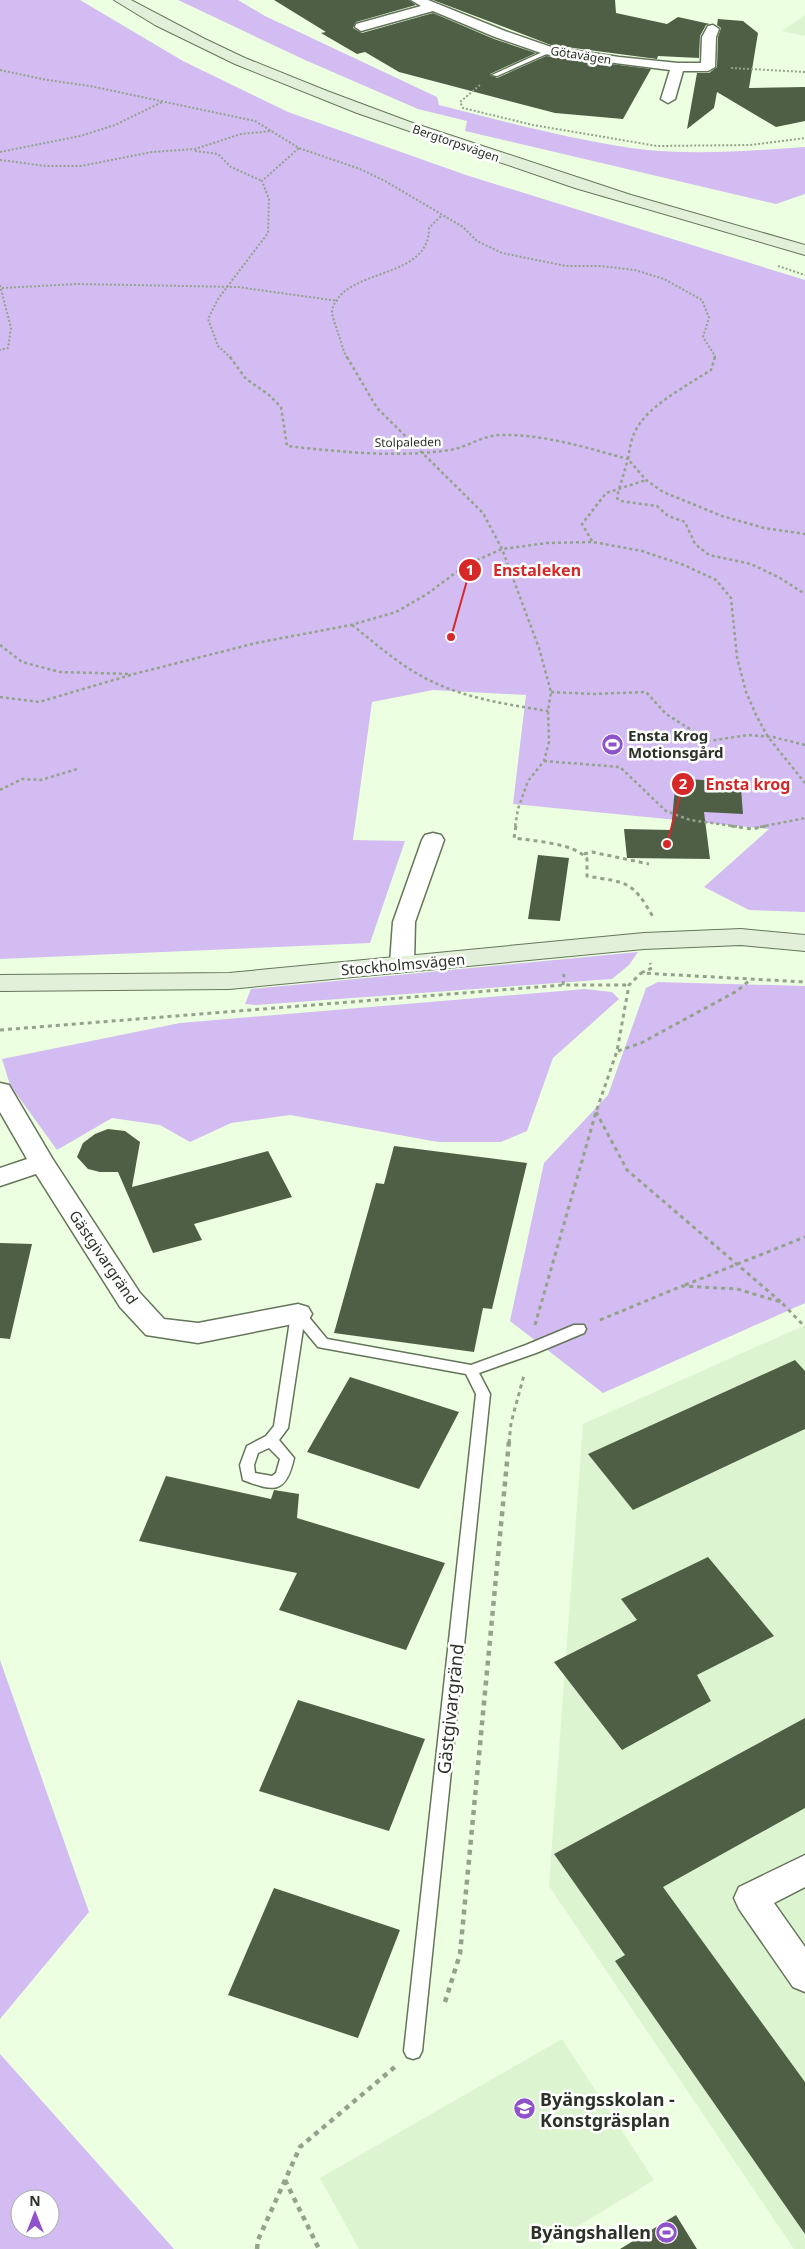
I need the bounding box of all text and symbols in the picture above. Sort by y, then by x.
street label: Götavägen [549,42,613,68]
street label: Bergtorpsvägen [410,120,502,166]
street label: Stolpaleden [374,433,442,451]
callout: Enstaleken [458,555,591,586]
text: 1 [466,559,474,579]
text: Enstaleken [493,559,581,581]
place label: Ensta Krog Motionsgård [628,725,724,762]
sports icon: Ensta Krog Motionsgård [600,732,624,756]
callout: Ensta krog [670,769,800,800]
text: 2 [679,773,688,793]
text: Ensta krog [706,773,790,795]
street label: Stockholmsvägen [340,949,466,979]
street label: Gästgivargränd [65,1206,143,1308]
street label: Gästgivargränd [431,1643,469,1775]
place label: Byängsskolan - Konstgräsplan [540,2087,675,2132]
school or university icon: Byängsskolan - Konstgräsplan [512,2097,536,2121]
north arrow [10,2189,60,2239]
text: N [29,2191,41,2210]
place label: Byängshallen [530,2220,651,2244]
sports icon: Byängshallen [655,2220,679,2244]

